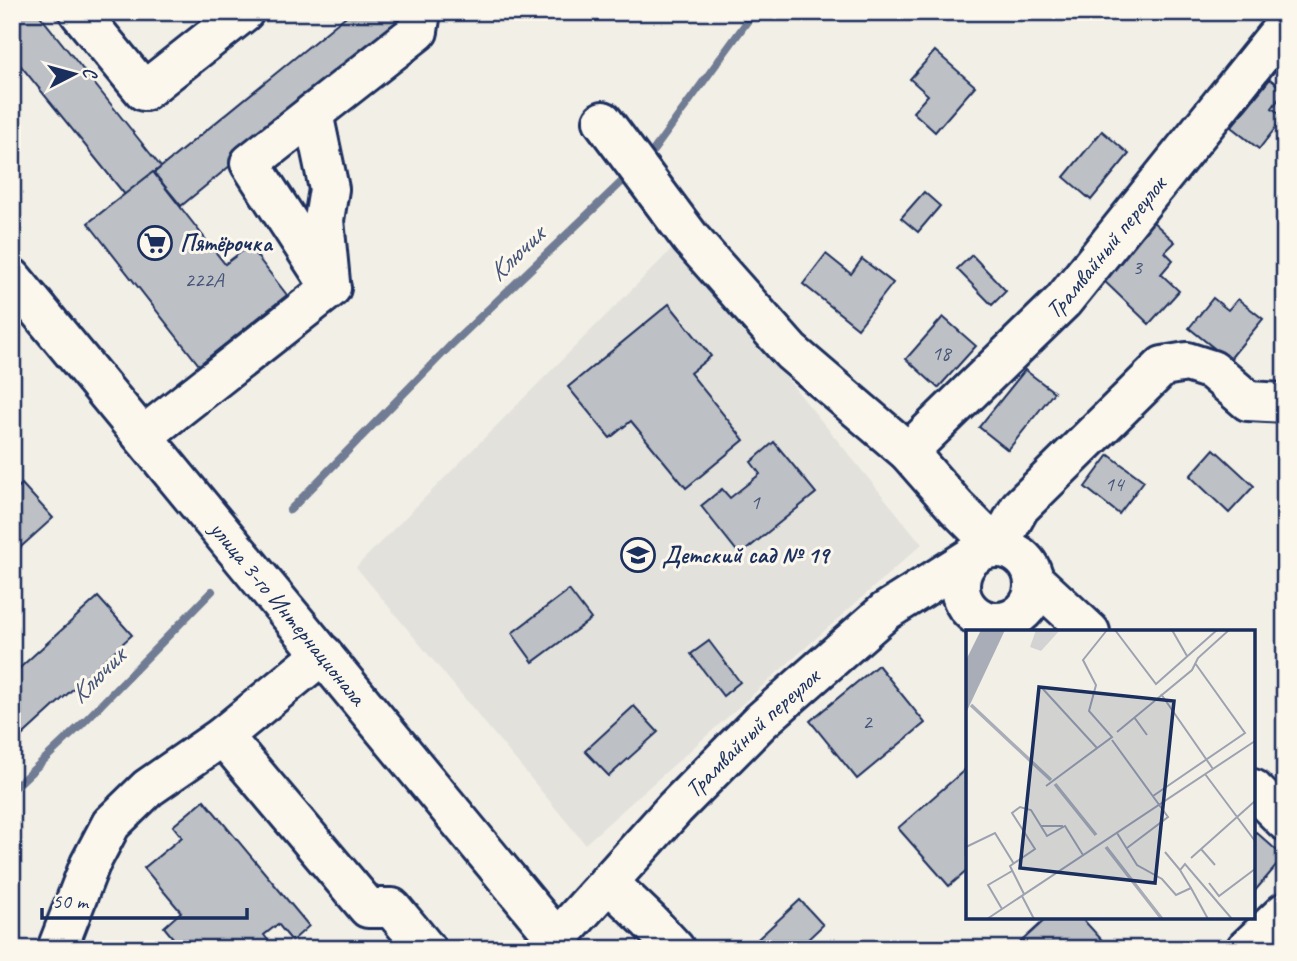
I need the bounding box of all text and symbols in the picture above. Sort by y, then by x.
north arrow [38,38,108,108]
text: С [77,66,103,81]
street label: Трамвайный переулок [1039,168,1174,325]
water label: Ключик [481,215,555,288]
supermarket icon: Пятёрочка [136,224,174,262]
place label: Пятёрочка [180,228,273,258]
house number: 3 [1132,254,1143,280]
house number: 222А [185,267,225,293]
house number: 18 [932,340,953,366]
house number: 14 [1105,471,1126,497]
house number: 1 [750,489,761,515]
street label: улица 3-го Интернационала [202,513,374,712]
school or university icon: Детский сад № 19 [619,536,657,574]
place label: Детский сад № 19 [662,540,831,570]
inset map [966,630,1255,919]
water label: Ключик [62,637,136,710]
street label: Трамвайный переулок [679,660,827,804]
house number: 2 [862,709,873,735]
scale bar [42,877,247,921]
text: 50 m [52,888,90,914]

